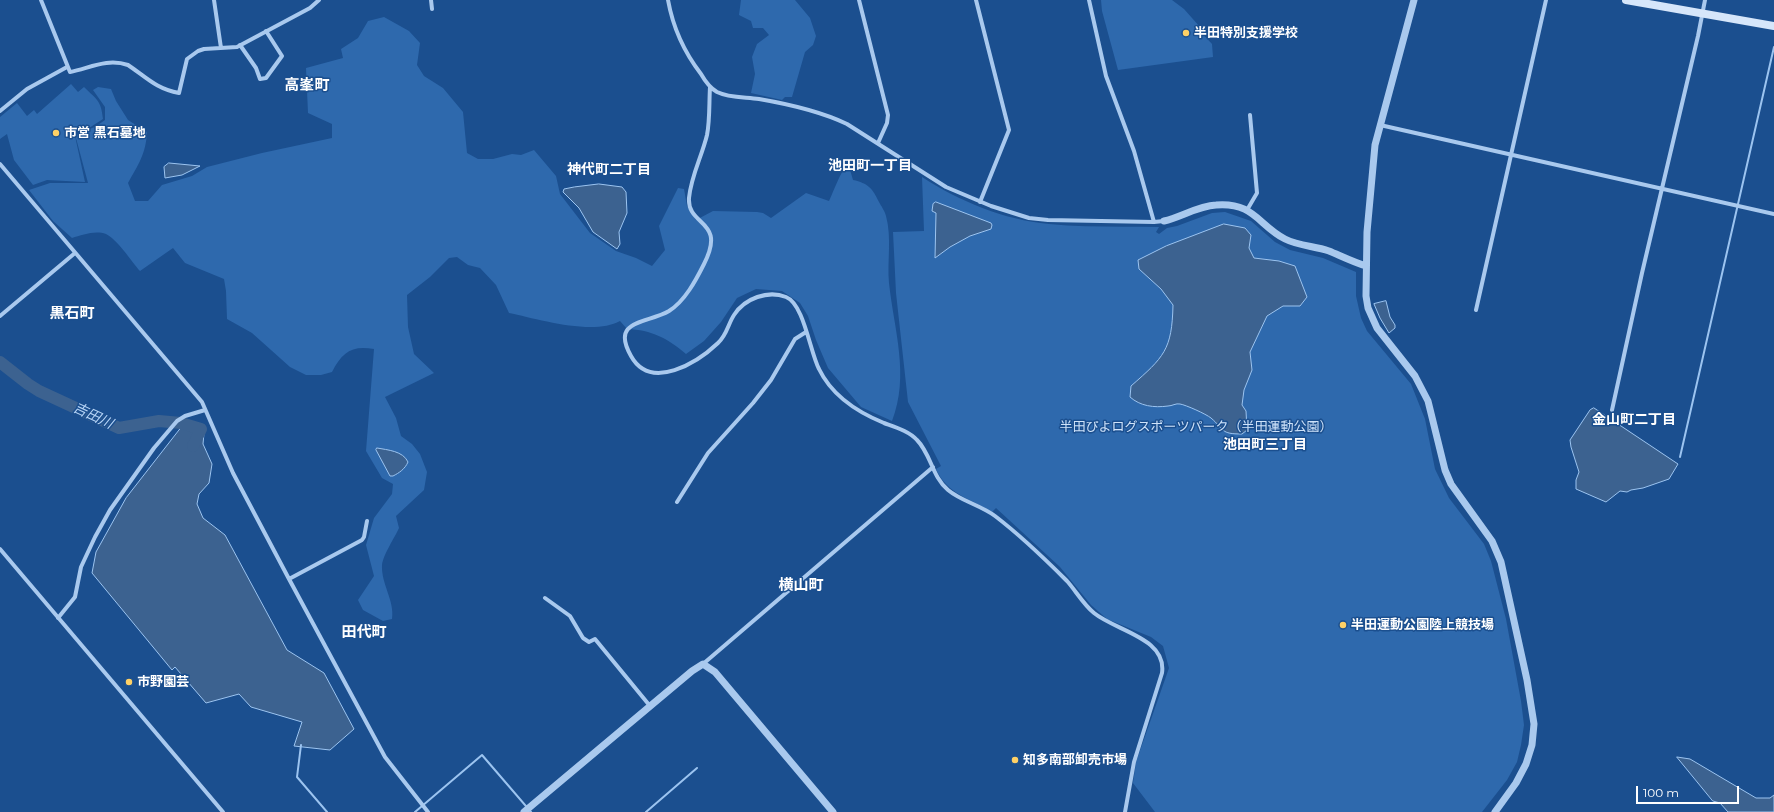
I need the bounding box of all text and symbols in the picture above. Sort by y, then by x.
place label: 半田特別支援学校 [1194,25,1298,41]
marker: 半田特別支援学校 [1181,28,1191,38]
district label: 高峯町 [285,77,329,95]
place label: 市営 黒石墓地 [64,125,146,141]
marker: 市営 黒石墓地 [51,128,61,138]
district label: 池田町一丁目 [828,158,912,174]
district label: 神代町二丁目 [567,162,651,178]
district label: 黒石町 [50,305,94,323]
water label: 吉田川 [70,400,116,432]
district label: 金山町二丁目 [1592,412,1676,428]
park label: 半田ぴよログスポーツパーク（半田運動公園） [1060,419,1332,435]
district label: 池田町三丁目 [1223,437,1307,453]
district label: 横山町 [779,577,823,595]
place label: 半田運動公園陸上競技場 [1351,617,1494,633]
marker: 半田運動公園陸上競技場 [1338,620,1348,630]
district label: 田代町 [342,624,386,642]
place label: 市野園芸 [137,674,189,690]
marker: 市野園芸 [124,677,134,687]
place label: 知多南部卸売市場 [1023,752,1127,768]
marker: 知多南部卸売市場 [1010,755,1020,765]
scale bar [1638,778,1741,804]
text: 100 m [1643,785,1679,800]

